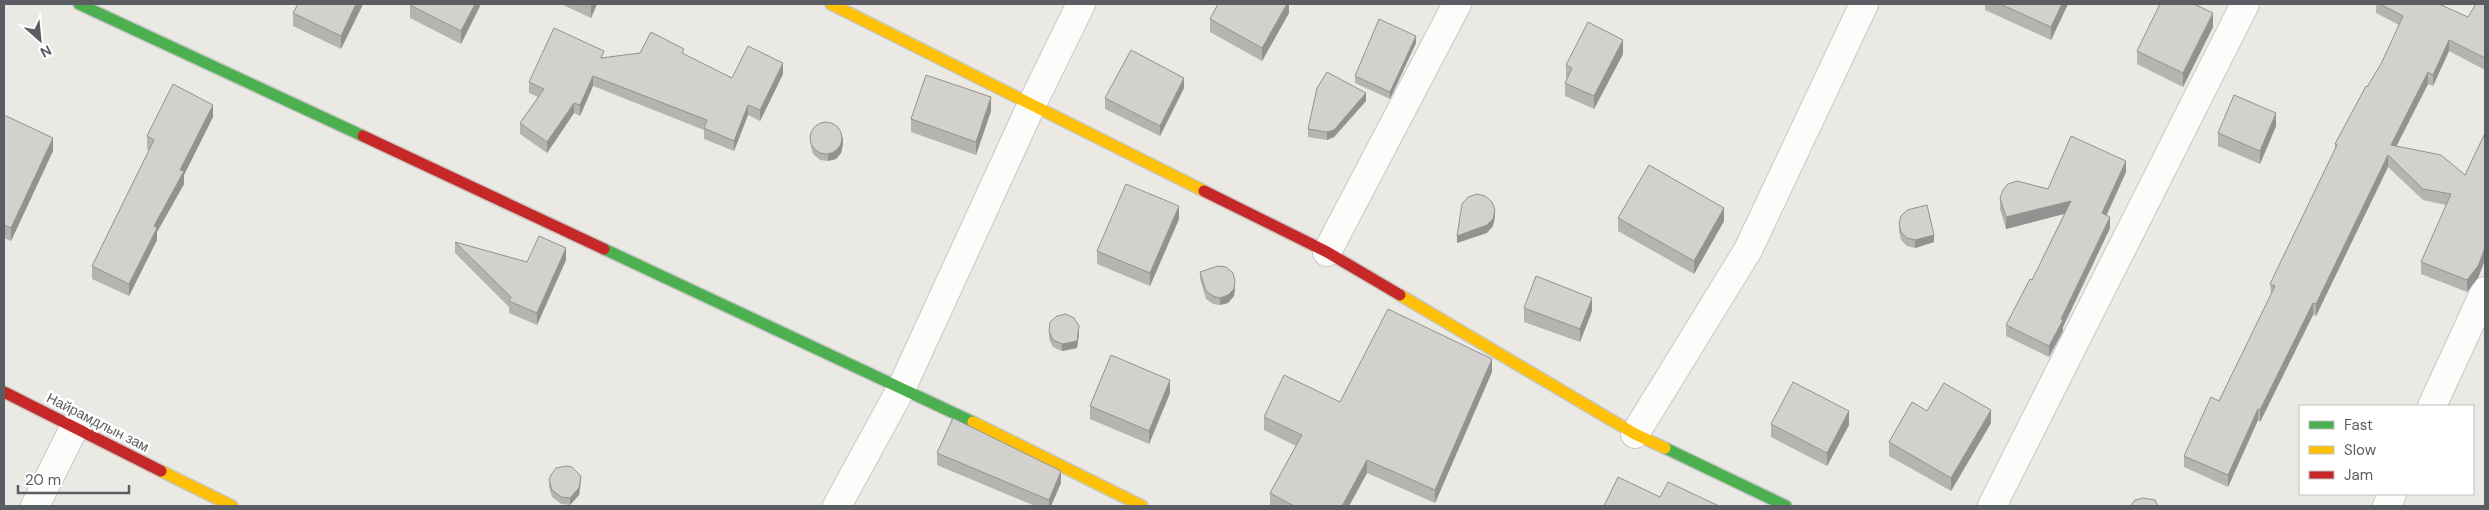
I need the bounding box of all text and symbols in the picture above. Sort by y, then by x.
north arrow [15,15,65,65]
text: N [37,41,55,62]
street label: Найрамдлын зам [44,388,152,456]
legend [2299,405,2474,495]
text: Fast [2344,415,2373,435]
text: Slow [2344,440,2377,460]
scale bar [18,462,129,494]
text: Jam [2344,465,2373,485]
text: 20 m [25,470,61,490]

